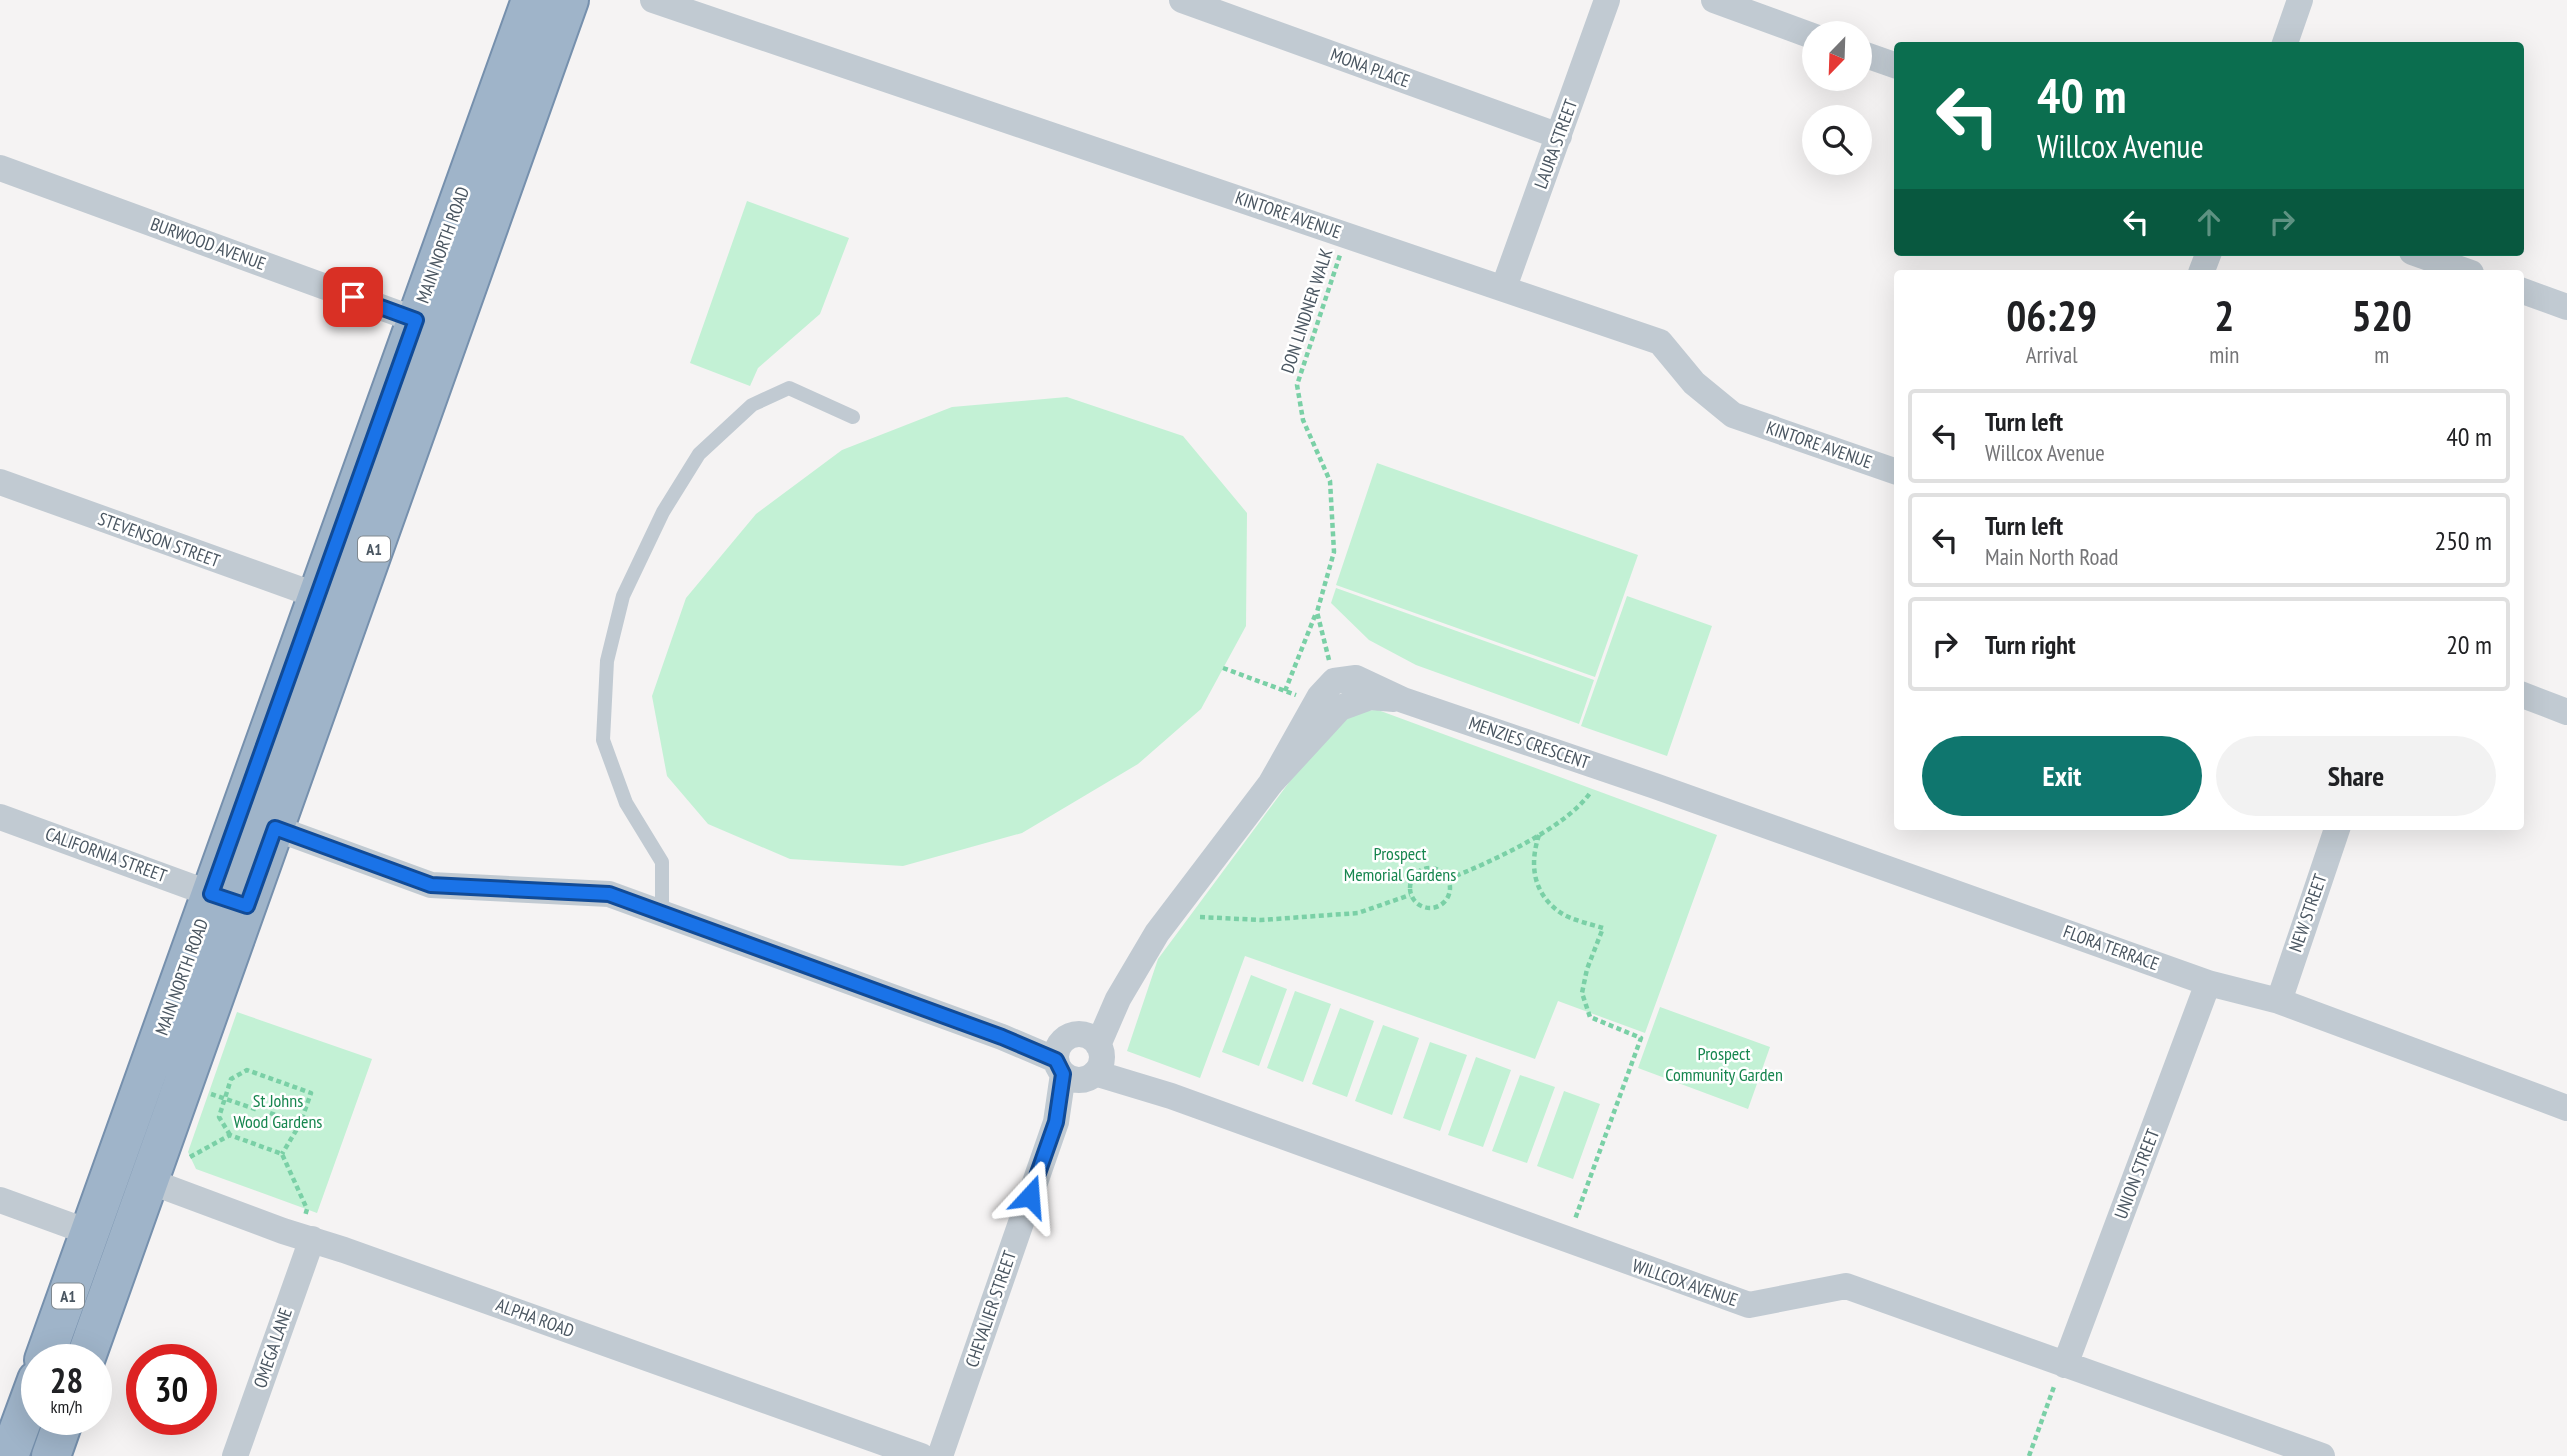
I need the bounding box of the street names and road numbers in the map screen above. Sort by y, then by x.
street label: MONA PLACE [1327,43,1413,92]
street label: LAURA STREET [1529,96,1582,192]
street label: MAIN NORTH ROAD [411,184,474,306]
street label: KINTORE AVENUE [1232,186,1344,243]
street label: BURWOOD AVENUE [147,212,269,275]
street label: DON LINDNER WALK [1276,245,1338,376]
street label: KINTORE AVENUE [1763,416,1875,473]
street label: STEVENSON STREET [95,507,223,572]
road number: A1 [358,536,390,562]
street label: MENZIES CRESCENT [1466,711,1593,774]
street label: CALIFORNIA STREET [42,822,170,887]
street label: NEW STREET [2283,871,2332,955]
street label: MAIN NORTH ROAD [150,916,213,1038]
street label: FLORA TERRACE [2060,920,2162,975]
street label: UNION STREET [2109,1126,2164,1222]
street label: CHEVALIER STREET [960,1248,1021,1370]
street label: WILLCOX AVENUE [1629,1254,1741,1311]
road number: A1 [52,1284,84,1308]
street label: ALPHA ROAD [493,1293,577,1342]
street label: OMEGA LANE [248,1305,297,1391]

